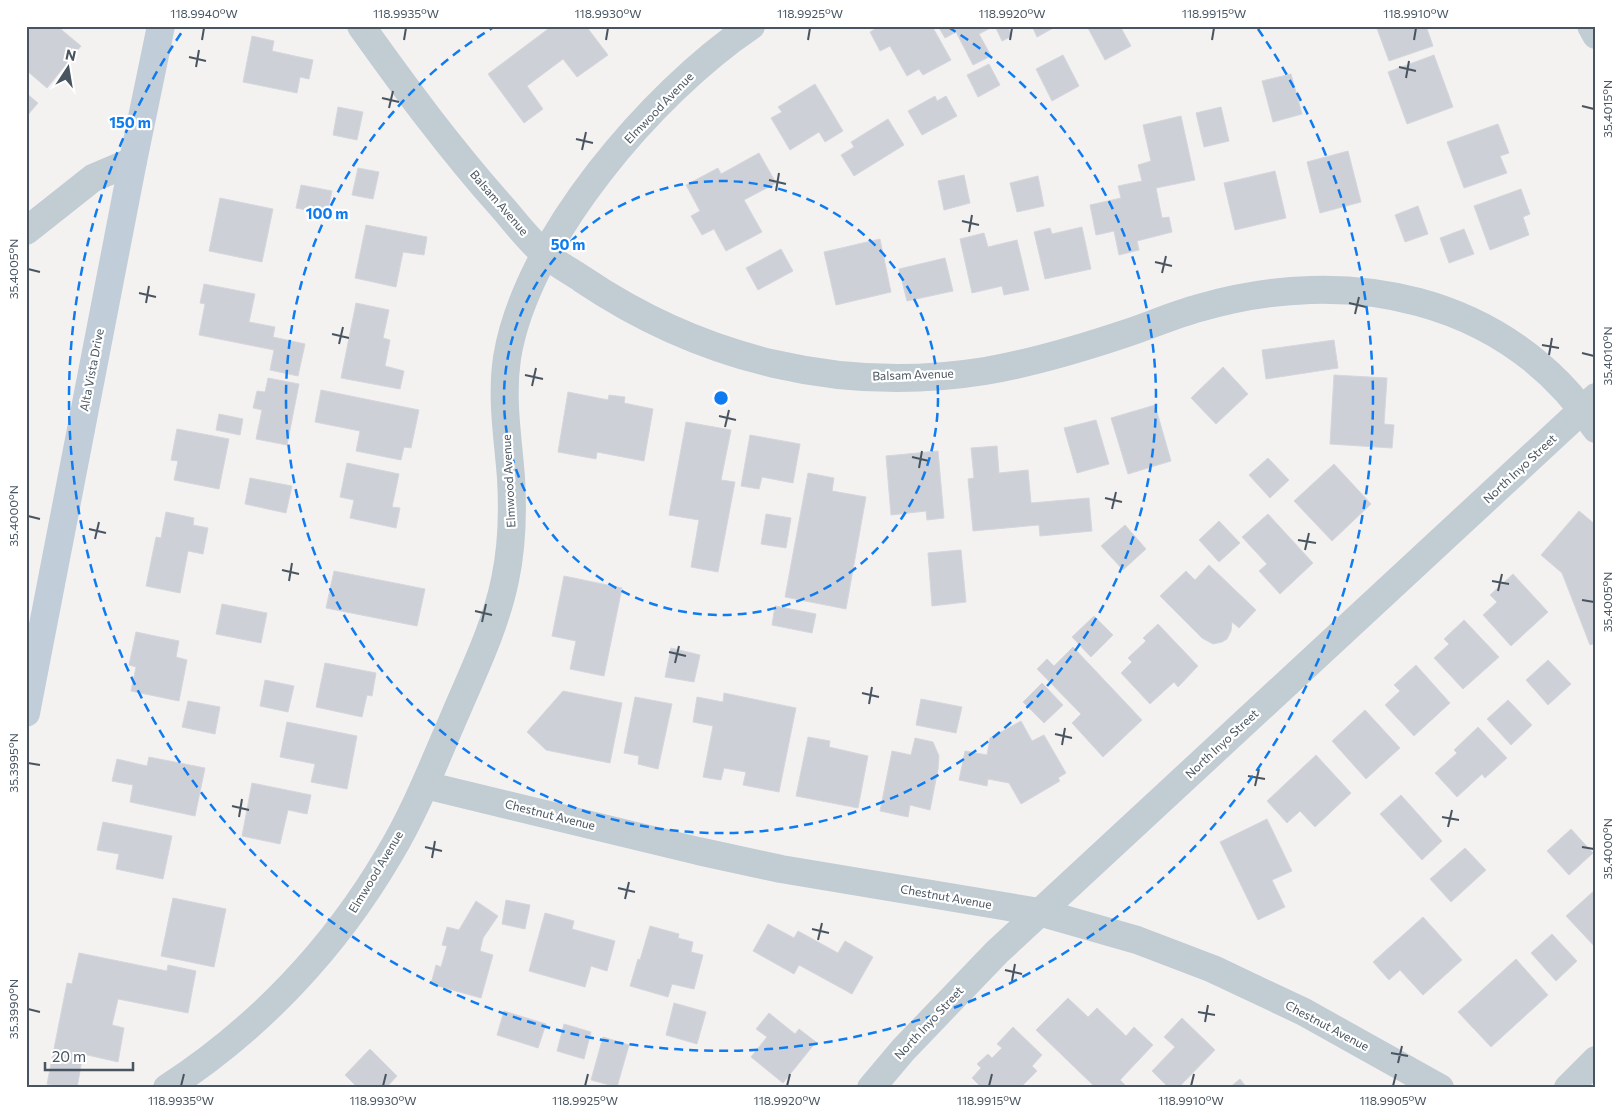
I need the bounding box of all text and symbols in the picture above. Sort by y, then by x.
text: 118.9940°W [170,6,238,20]
text: 118.9935°W [373,6,439,20]
text: 118.9930°W [574,6,642,20]
text: 118.9925°W [777,6,843,20]
text: 118.9920°W [979,6,1045,20]
text: 118.9915°W [1182,6,1246,20]
text: 118.9910°W [1383,6,1449,20]
north arrow [42,42,92,92]
text: N [64,45,78,64]
street label: Elmwood Avenue [621,69,696,146]
text: 35.4015°N [1600,80,1614,138]
text: 150 m [109,113,151,131]
street label: Balsam Avenue [468,167,532,238]
text: 100 m [306,204,348,222]
text: 50 m [551,235,585,253]
text: 35.4005°N [6,239,20,299]
street label: Alta Vista Drive [76,327,106,412]
text: 35.4010°N [1600,327,1614,385]
street label: Balsam Avenue [872,366,954,382]
centre of rings [712,389,730,407]
street label: North Inyo Street [1480,431,1559,506]
street label: Elmwood Avenue [499,434,517,528]
text: 35.4000°N [6,485,20,547]
text: 35.4005°N [1600,572,1614,632]
street label: North Inyo Street [1182,706,1261,781]
text: 35.3995°N [6,733,20,793]
street label: Chestnut Avenue [504,796,597,832]
text: 35.4000°N [1600,818,1614,880]
street label: Elmwood Avenue [345,828,405,915]
street label: Chestnut Avenue [899,881,993,911]
text: 35.3990°N [6,979,20,1039]
street label: North Inyo Street [891,983,966,1062]
street label: Chestnut Avenue [1283,997,1372,1053]
scale bar [45,1039,132,1071]
text: 20 m [52,1047,86,1065]
text: 118.9935°W [148,1093,214,1107]
text: 118.9930°W [349,1093,417,1107]
text: 118.9925°W [552,1093,618,1107]
text: 118.9920°W [754,1093,820,1107]
text: 118.9915°W [957,1093,1021,1107]
text: 118.9910°W [1158,1093,1224,1107]
text: 118.9905°W [1359,1093,1427,1107]

